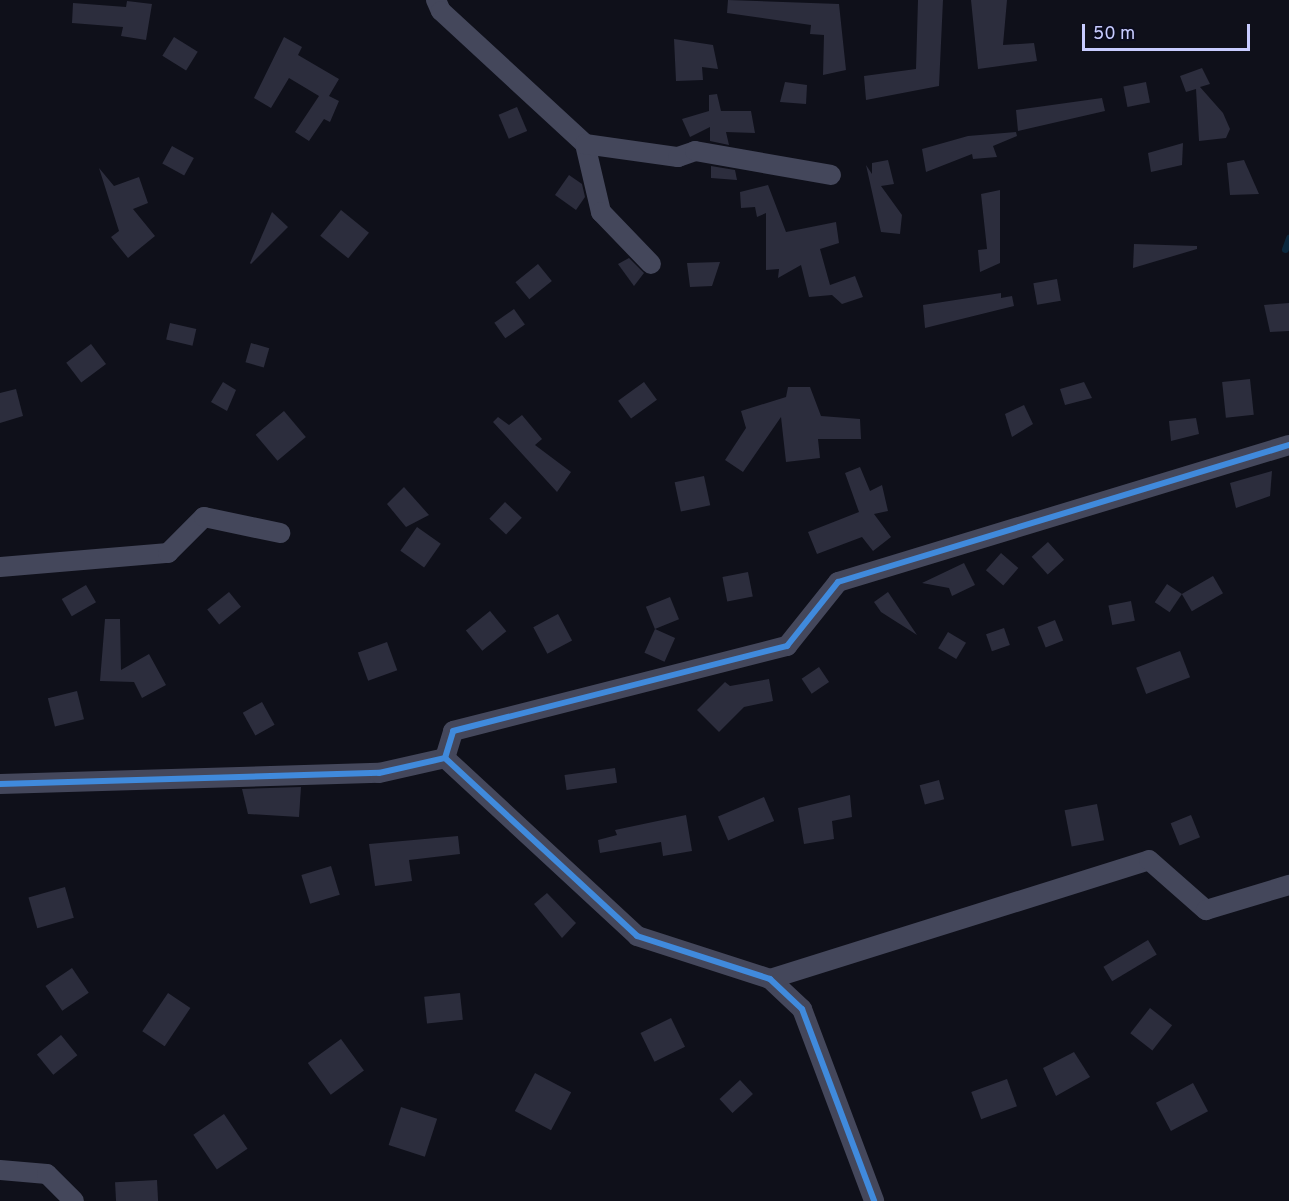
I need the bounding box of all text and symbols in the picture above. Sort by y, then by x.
scale bar [1085,12,1253,50]
text: 50 m [1093,23,1135,46]

